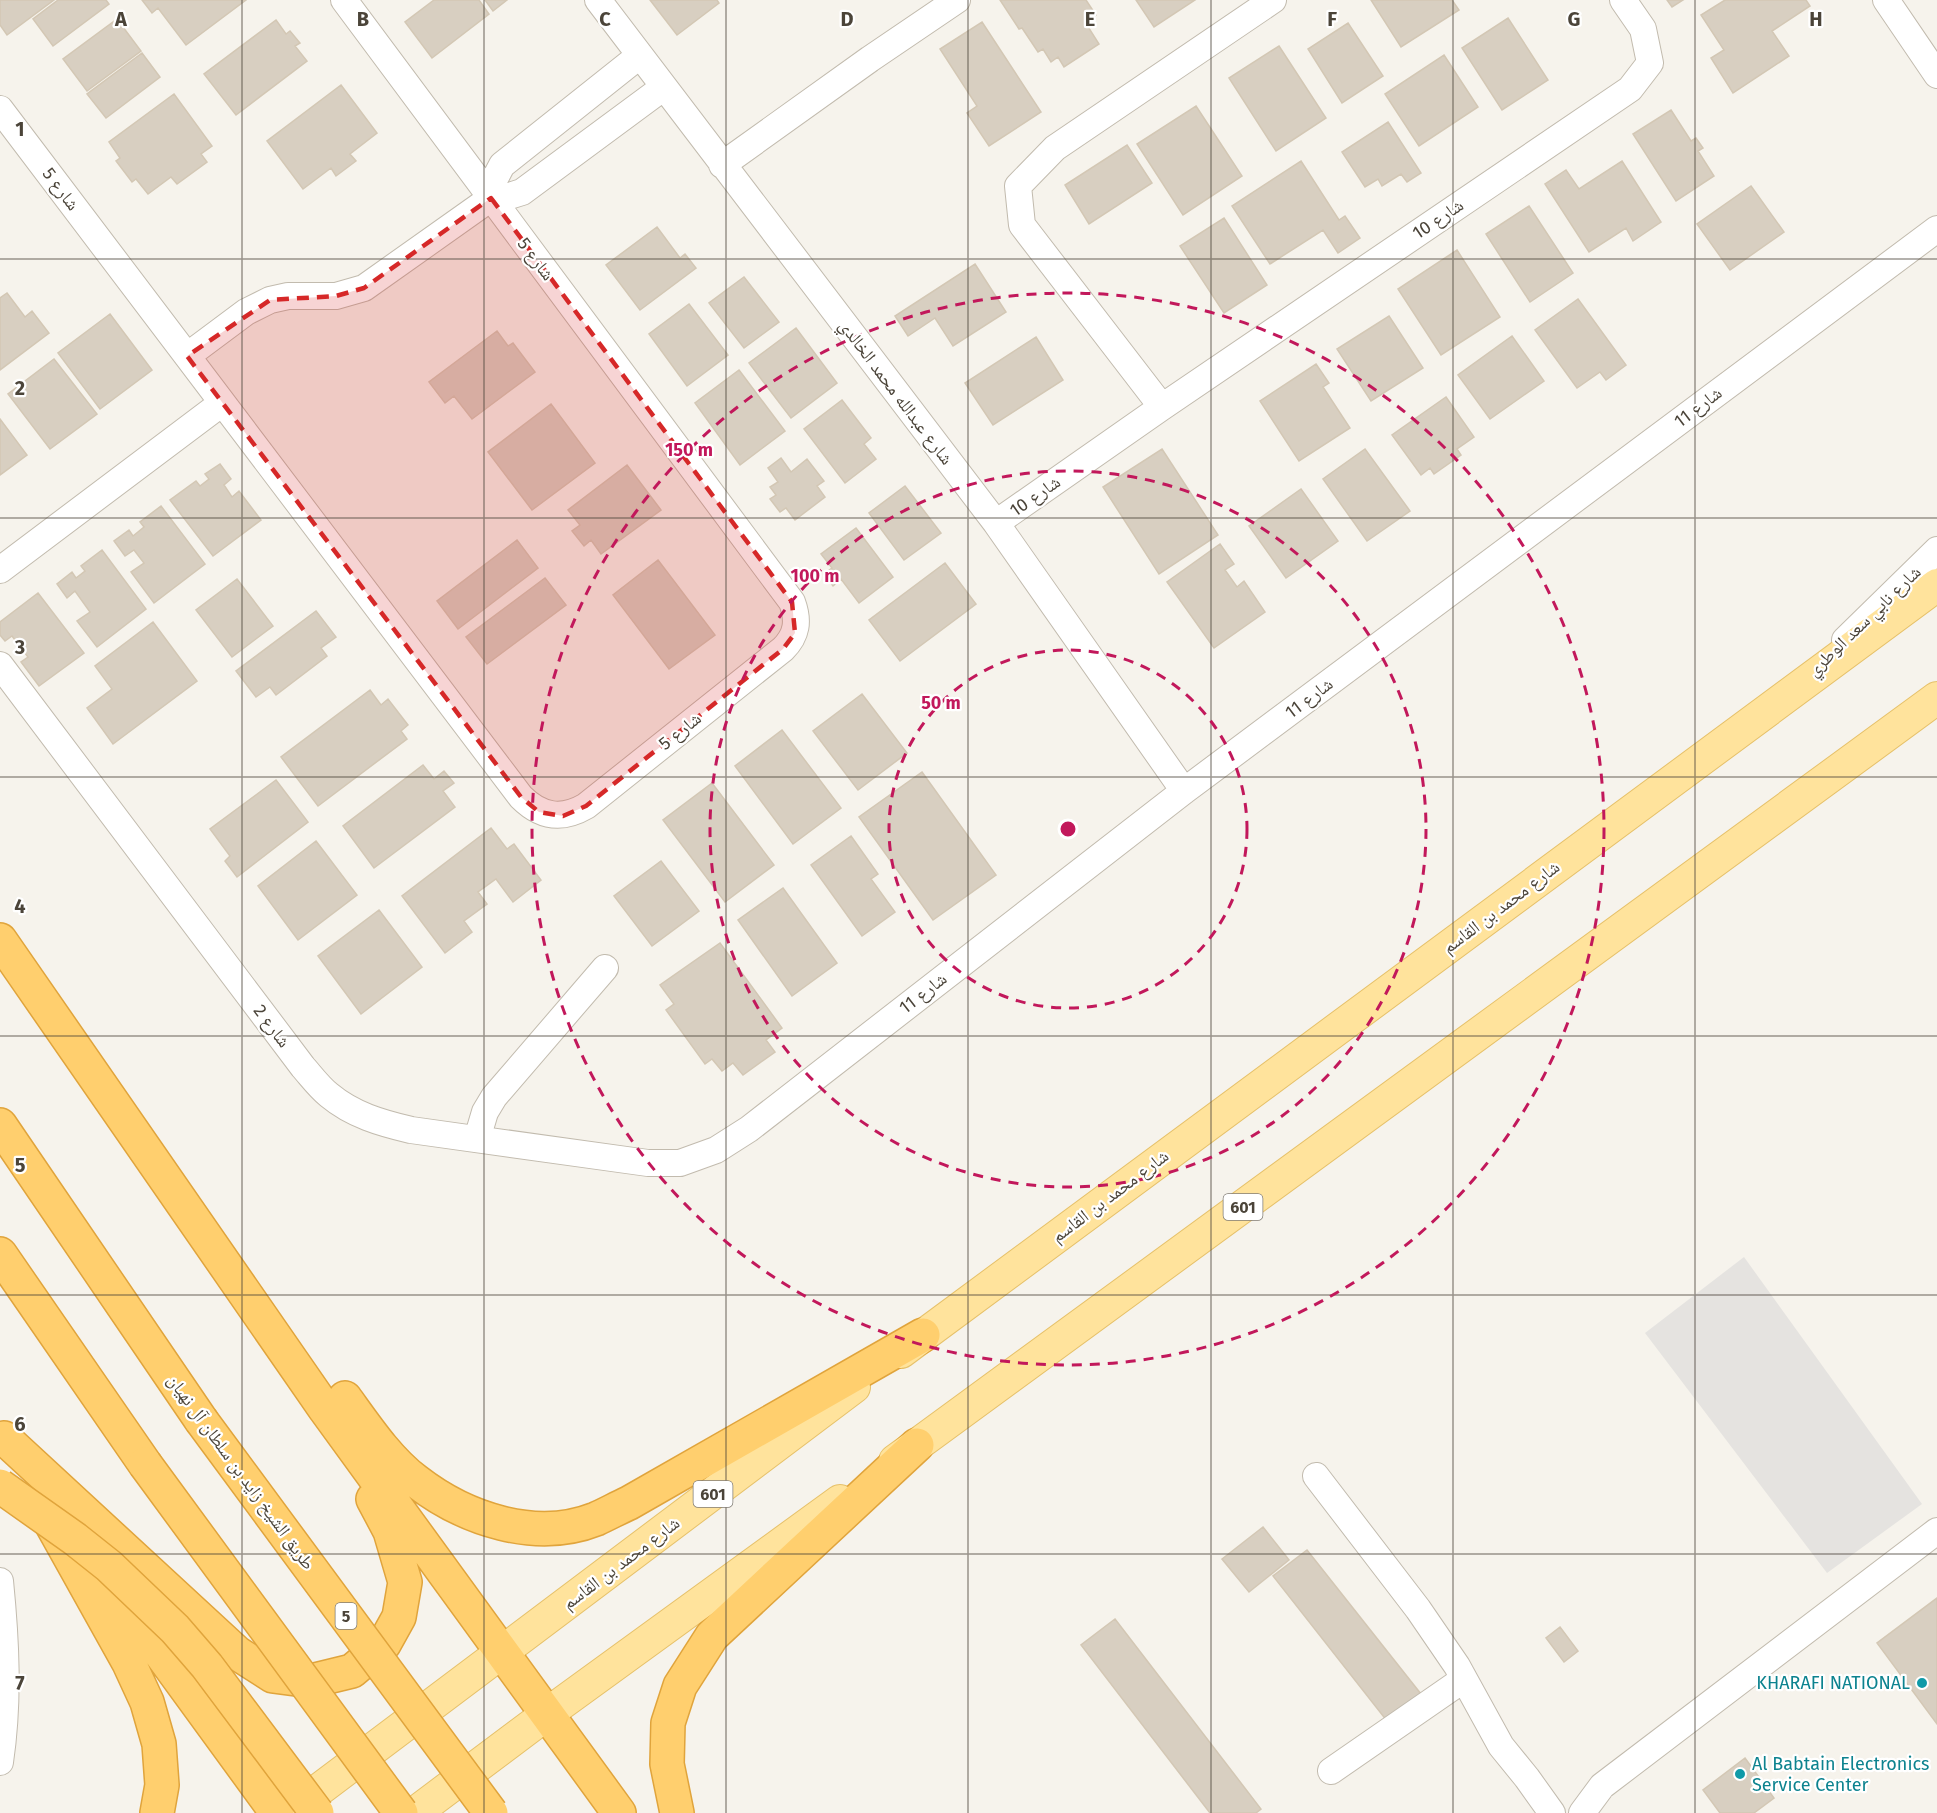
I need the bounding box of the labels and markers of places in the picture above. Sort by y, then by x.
centre of rings [1058,819,1078,839]
place label: KHARAFI NATIONAL [1756,1672,1910,1694]
marker: KHARAFI NATIONAL [1915,1676,1929,1690]
place label: Al Babtain Electronics Service Center [1752,1753,1930,1796]
marker: Al Babtain Electronics Service Center [1733,1767,1747,1781]

